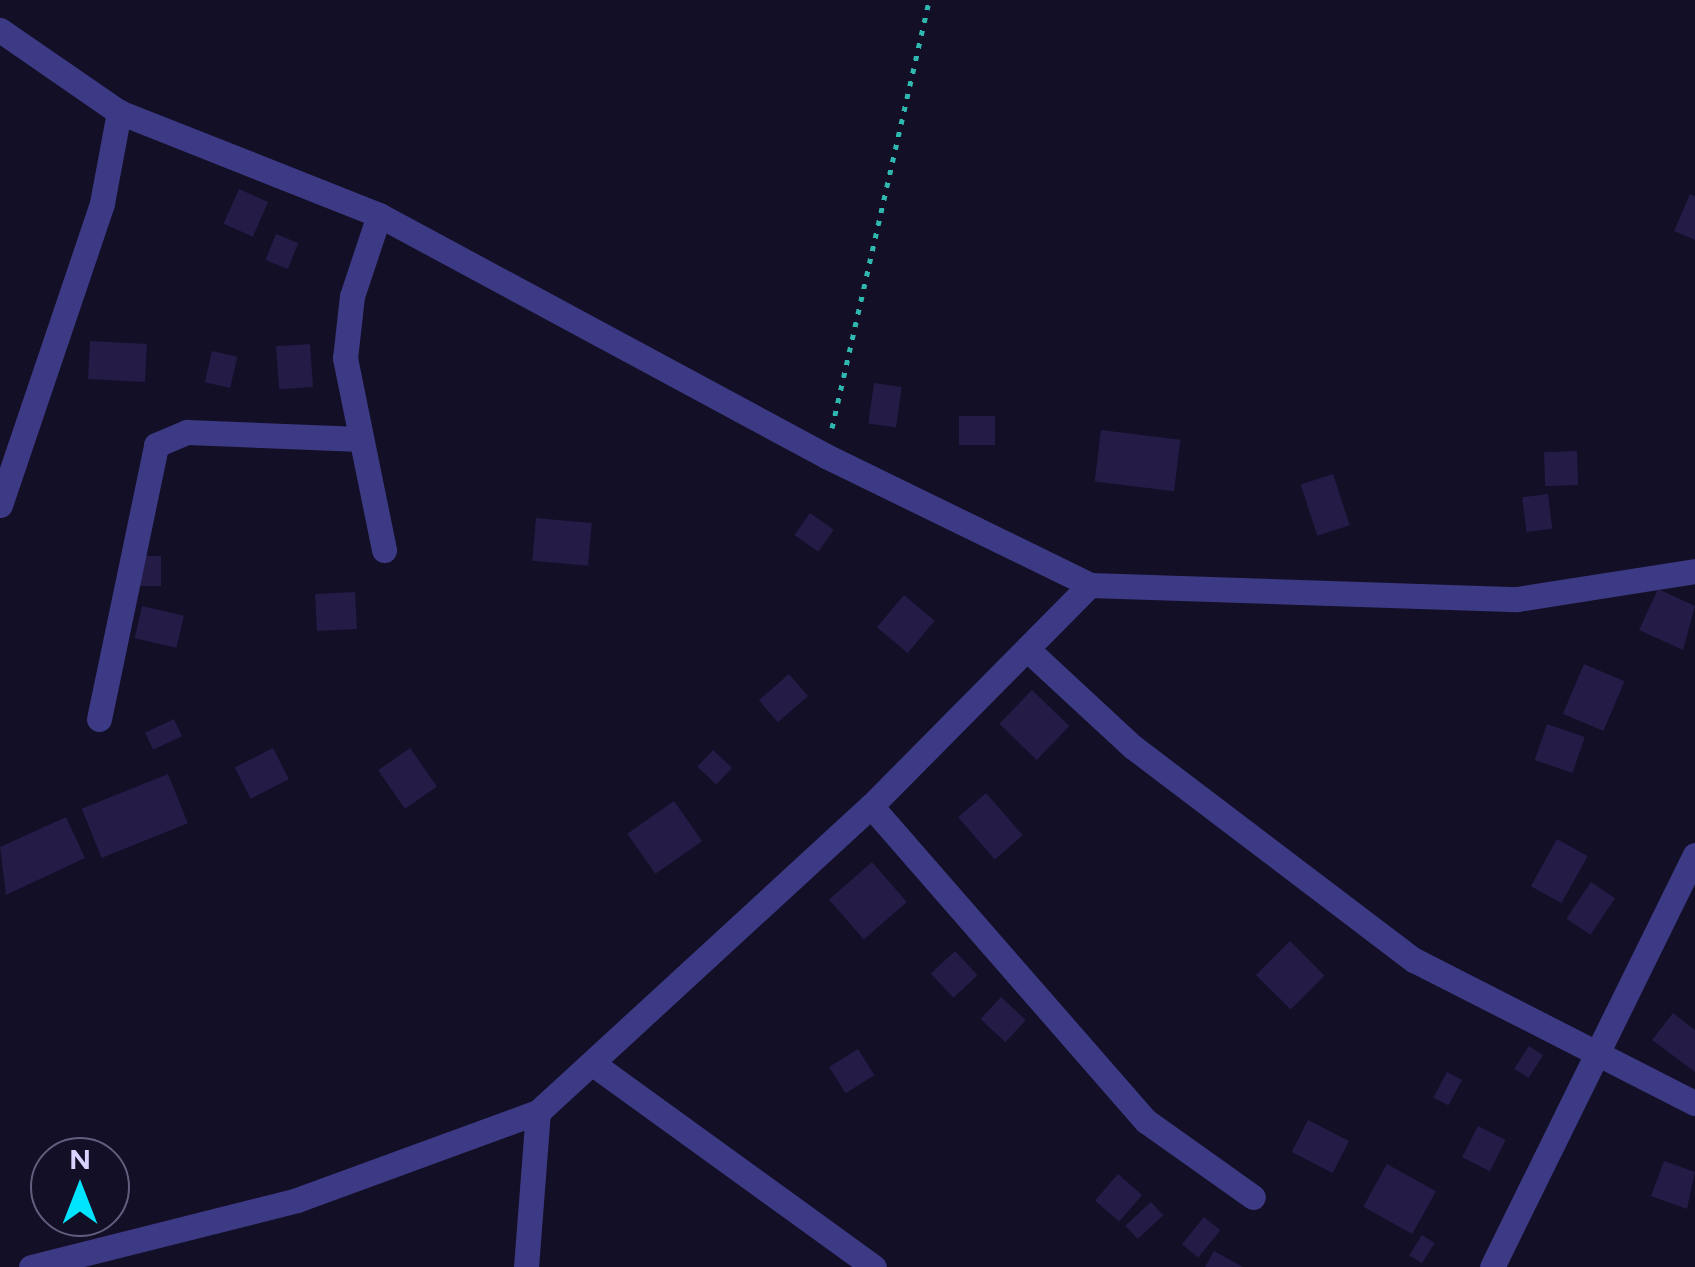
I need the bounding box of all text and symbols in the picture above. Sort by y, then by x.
north arrow [30,1137,130,1237]
text: N [69,1142,91,1176]

